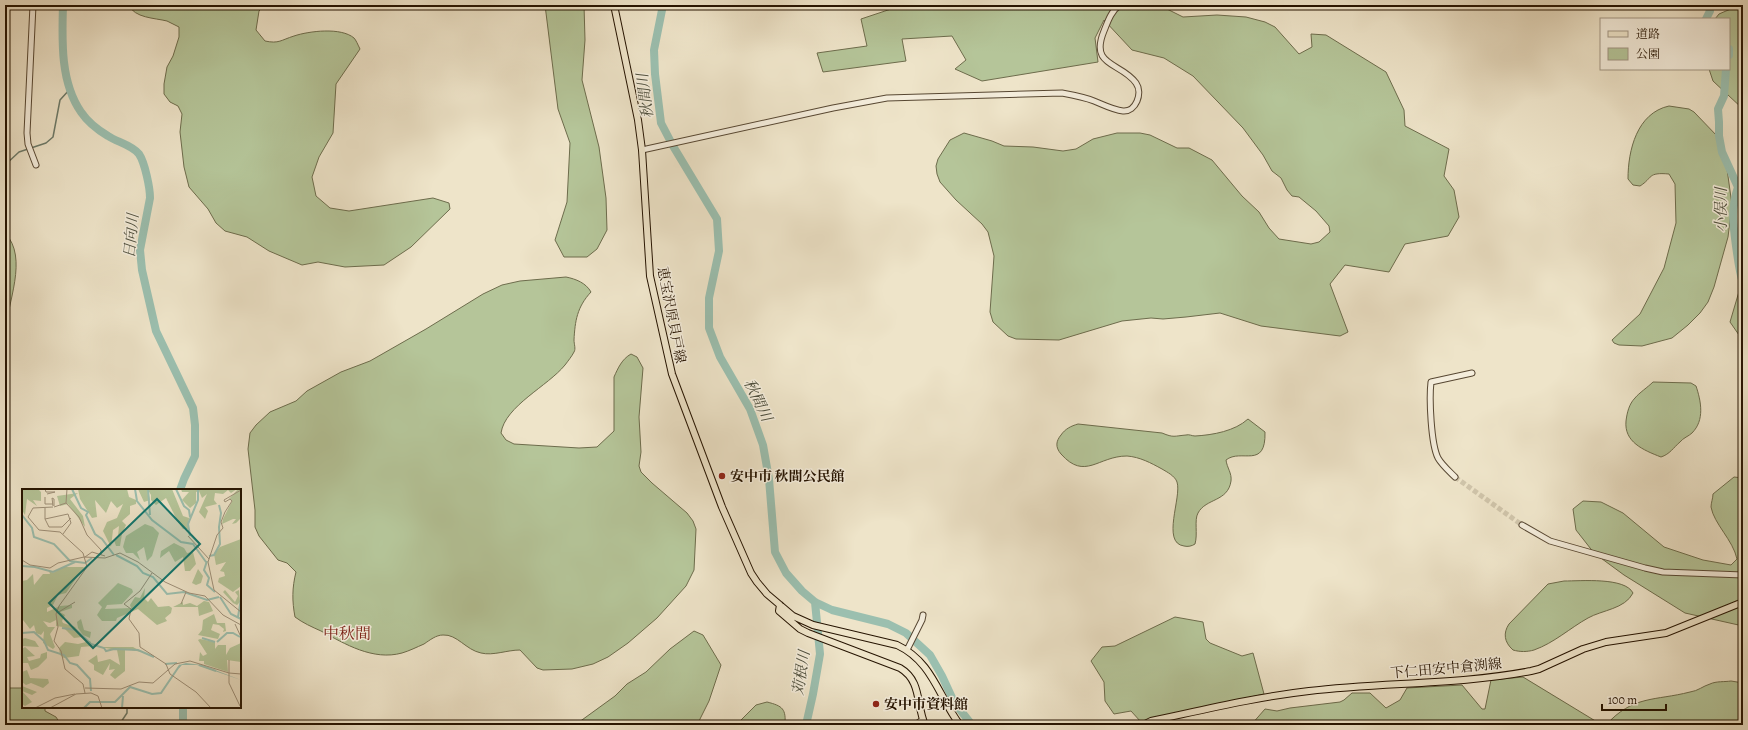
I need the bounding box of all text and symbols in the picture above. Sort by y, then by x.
legend [1600,18,1730,70]
text: 道路 [1636,26,1660,42]
text: 公園 [1636,46,1660,62]
water label: 秋間川 [632,70,658,120]
water label: 小俣川 [1711,186,1731,233]
water label: 日向川 [119,211,143,259]
street label: 恵宝沢原貝戸線 [653,265,690,365]
water label: 秋間川 [739,375,778,426]
place label: 安中市 秋間公民館 [730,467,844,486]
marker: 安中市 秋間公民館 [717,471,727,481]
inset map [22,489,241,708]
district label: 中秋間 [323,623,371,645]
water label: 苅根川 [788,647,815,697]
street label: 下仁田安中倉渕線 [1389,654,1503,683]
scale bar [1602,686,1666,712]
text: 100 m [1608,692,1637,708]
place label: 安中市資料館 [884,695,968,714]
marker: 安中市資料館 [871,699,881,709]

